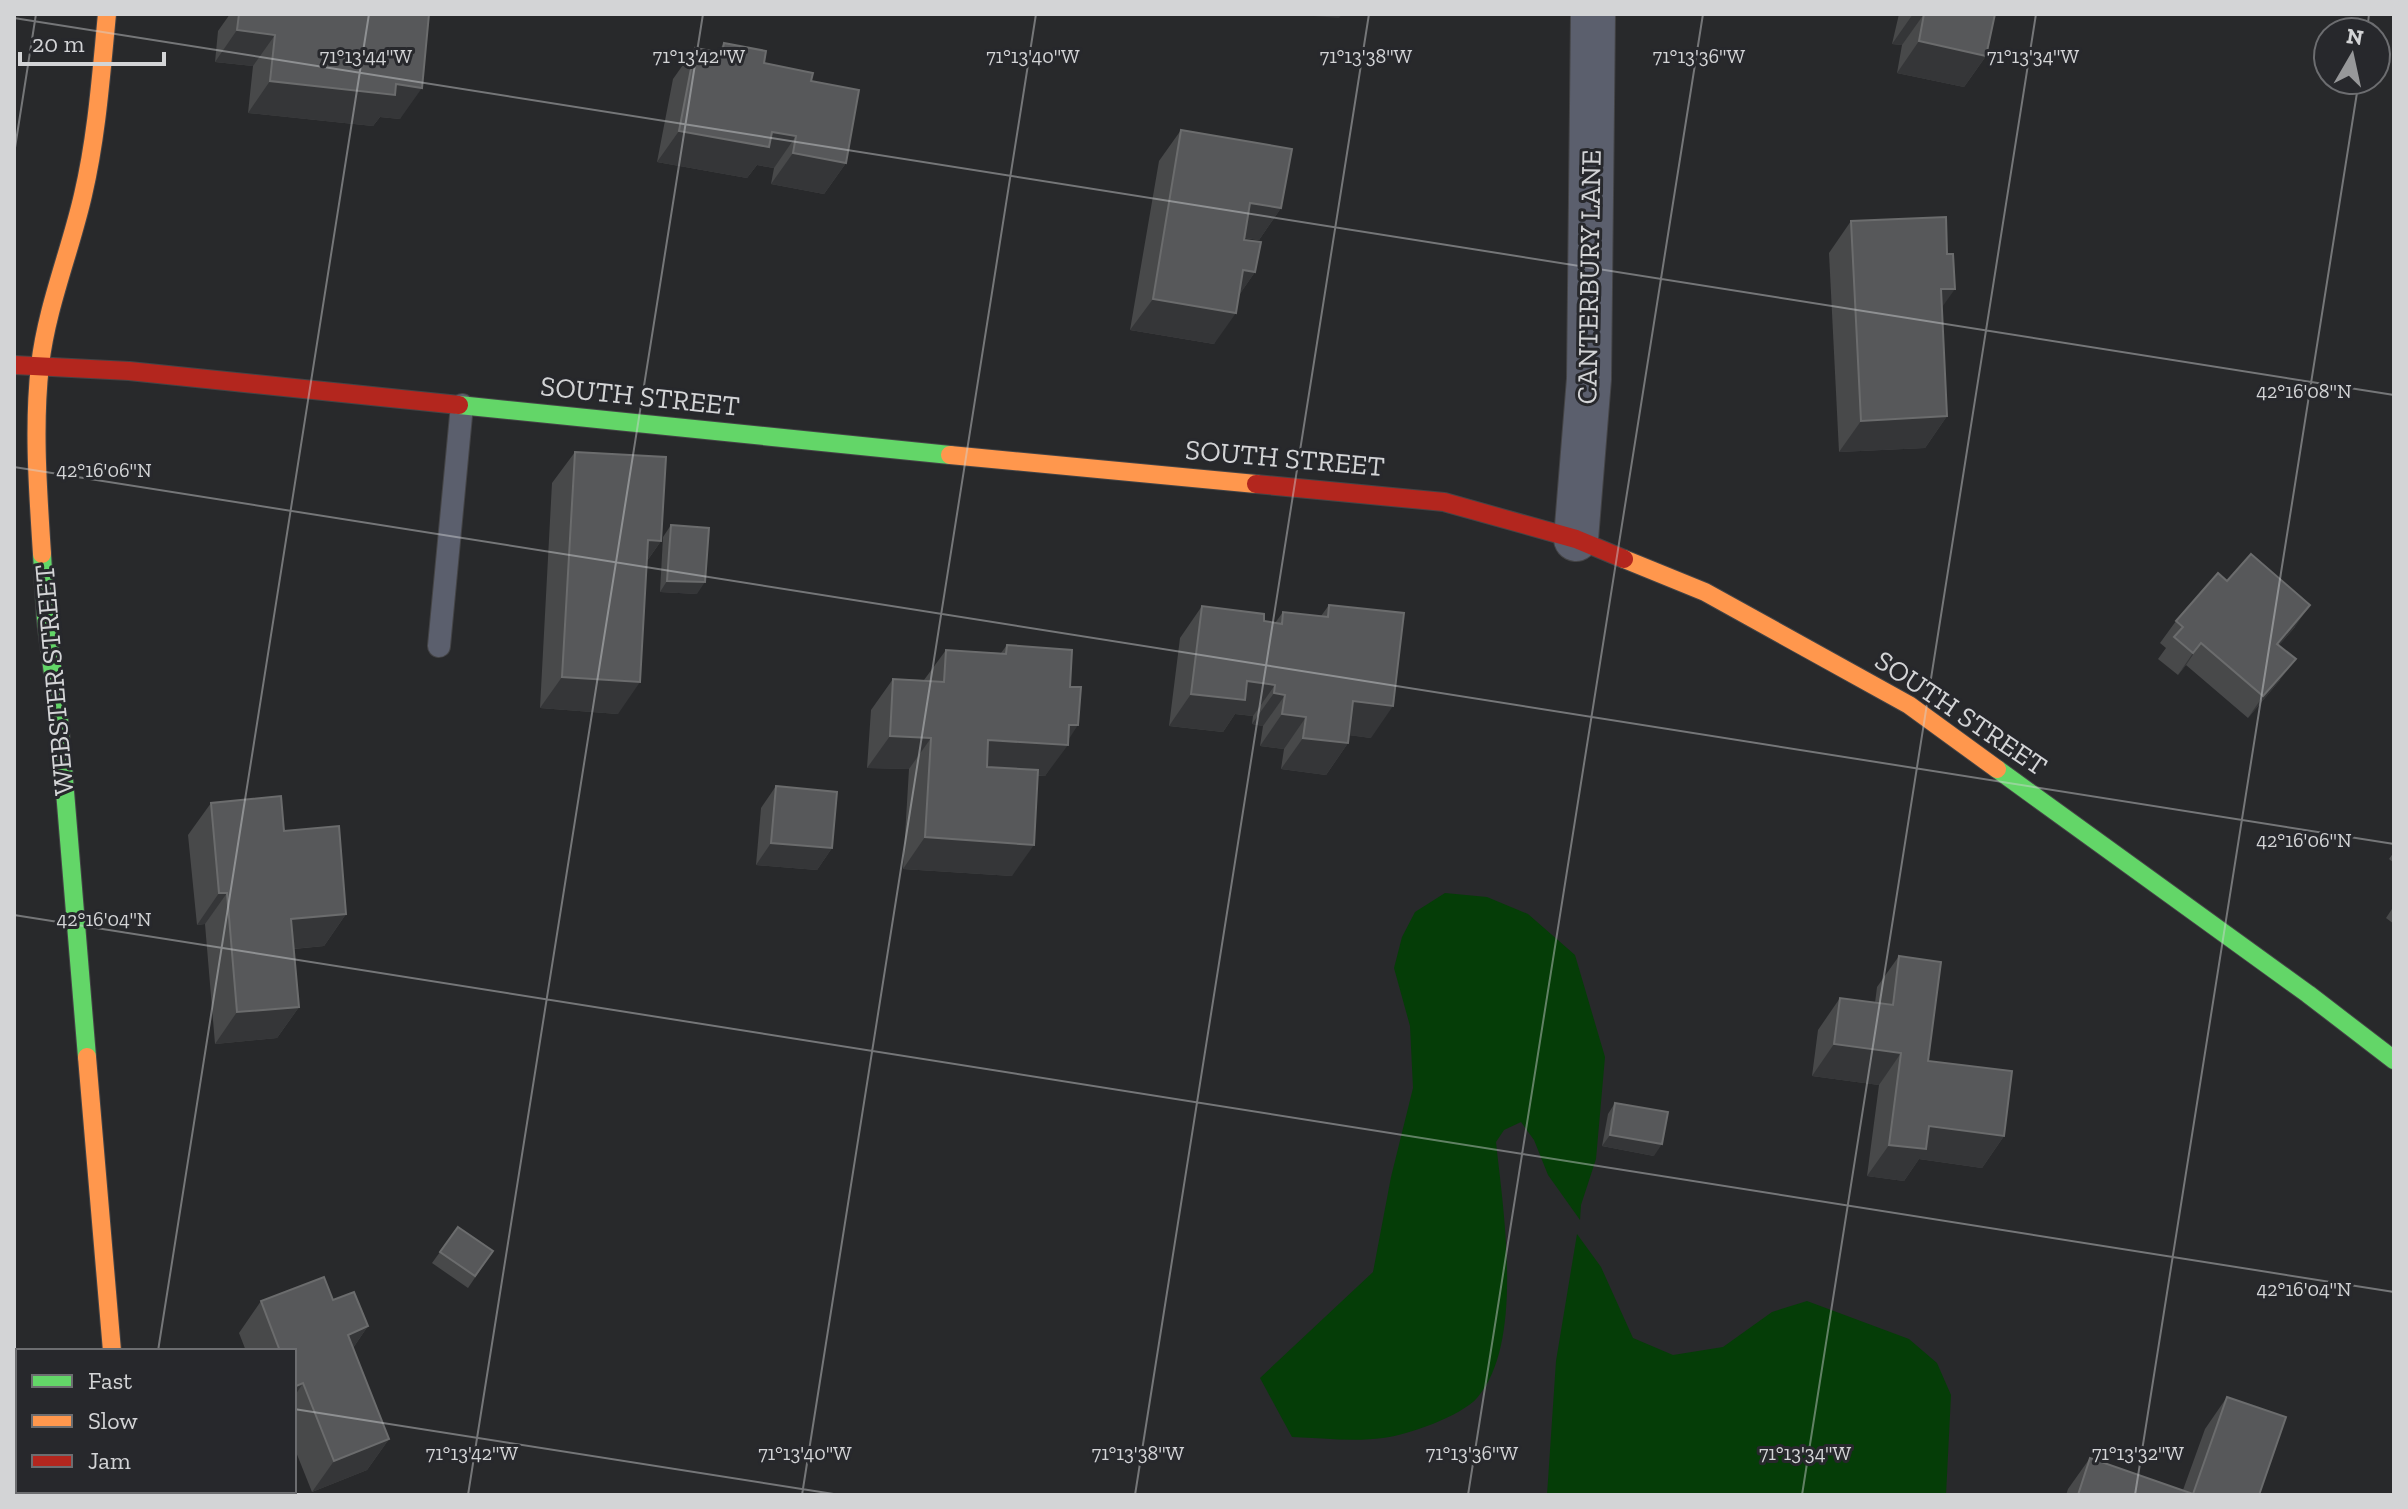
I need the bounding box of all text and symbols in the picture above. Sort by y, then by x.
scale bar [20,16,164,66]
north arrow [2312,16,2392,96]
text: N [2345,22,2366,51]
text: 20 m [32,29,85,58]
text: 71°13'44"W [320,44,413,68]
text: 71°13'42"W [653,44,745,68]
text: 71°13'40"W [986,44,1080,68]
text: 71°13'38"W [1320,44,1413,68]
text: 71°13'36"W [1653,44,1746,68]
text: 71°13'34"W [1987,44,2079,68]
street label: CANTERBURY LANE [1570,149,1608,405]
street label: SOUTH STREET [539,369,741,423]
text: 42°16'08"N [2256,379,2352,403]
street label: SOUTH STREET [1184,433,1386,483]
text: 42°16'06"N [56,458,152,482]
street label: WEBSTER STREET [27,563,81,797]
street label: SOUTH STREET [1869,643,2053,783]
text: 42°16'06"N [2256,828,2352,852]
text: 42°16'04"N [56,907,152,931]
text: 42°16'04"N [2256,1277,2352,1301]
legend [16,1349,296,1493]
text: Fast [88,1366,132,1395]
text: Slow [88,1406,138,1435]
text: 71°13'42"W [426,1441,518,1465]
text: 71°13'40"W [758,1441,852,1465]
text: 71°13'38"W [1092,1441,1185,1465]
text: 71°13'36"W [1426,1441,1519,1465]
text: 71°13'34"W [1759,1441,1851,1465]
text: 71°13'32"W [2092,1441,2184,1465]
text: Jam [88,1446,131,1475]

